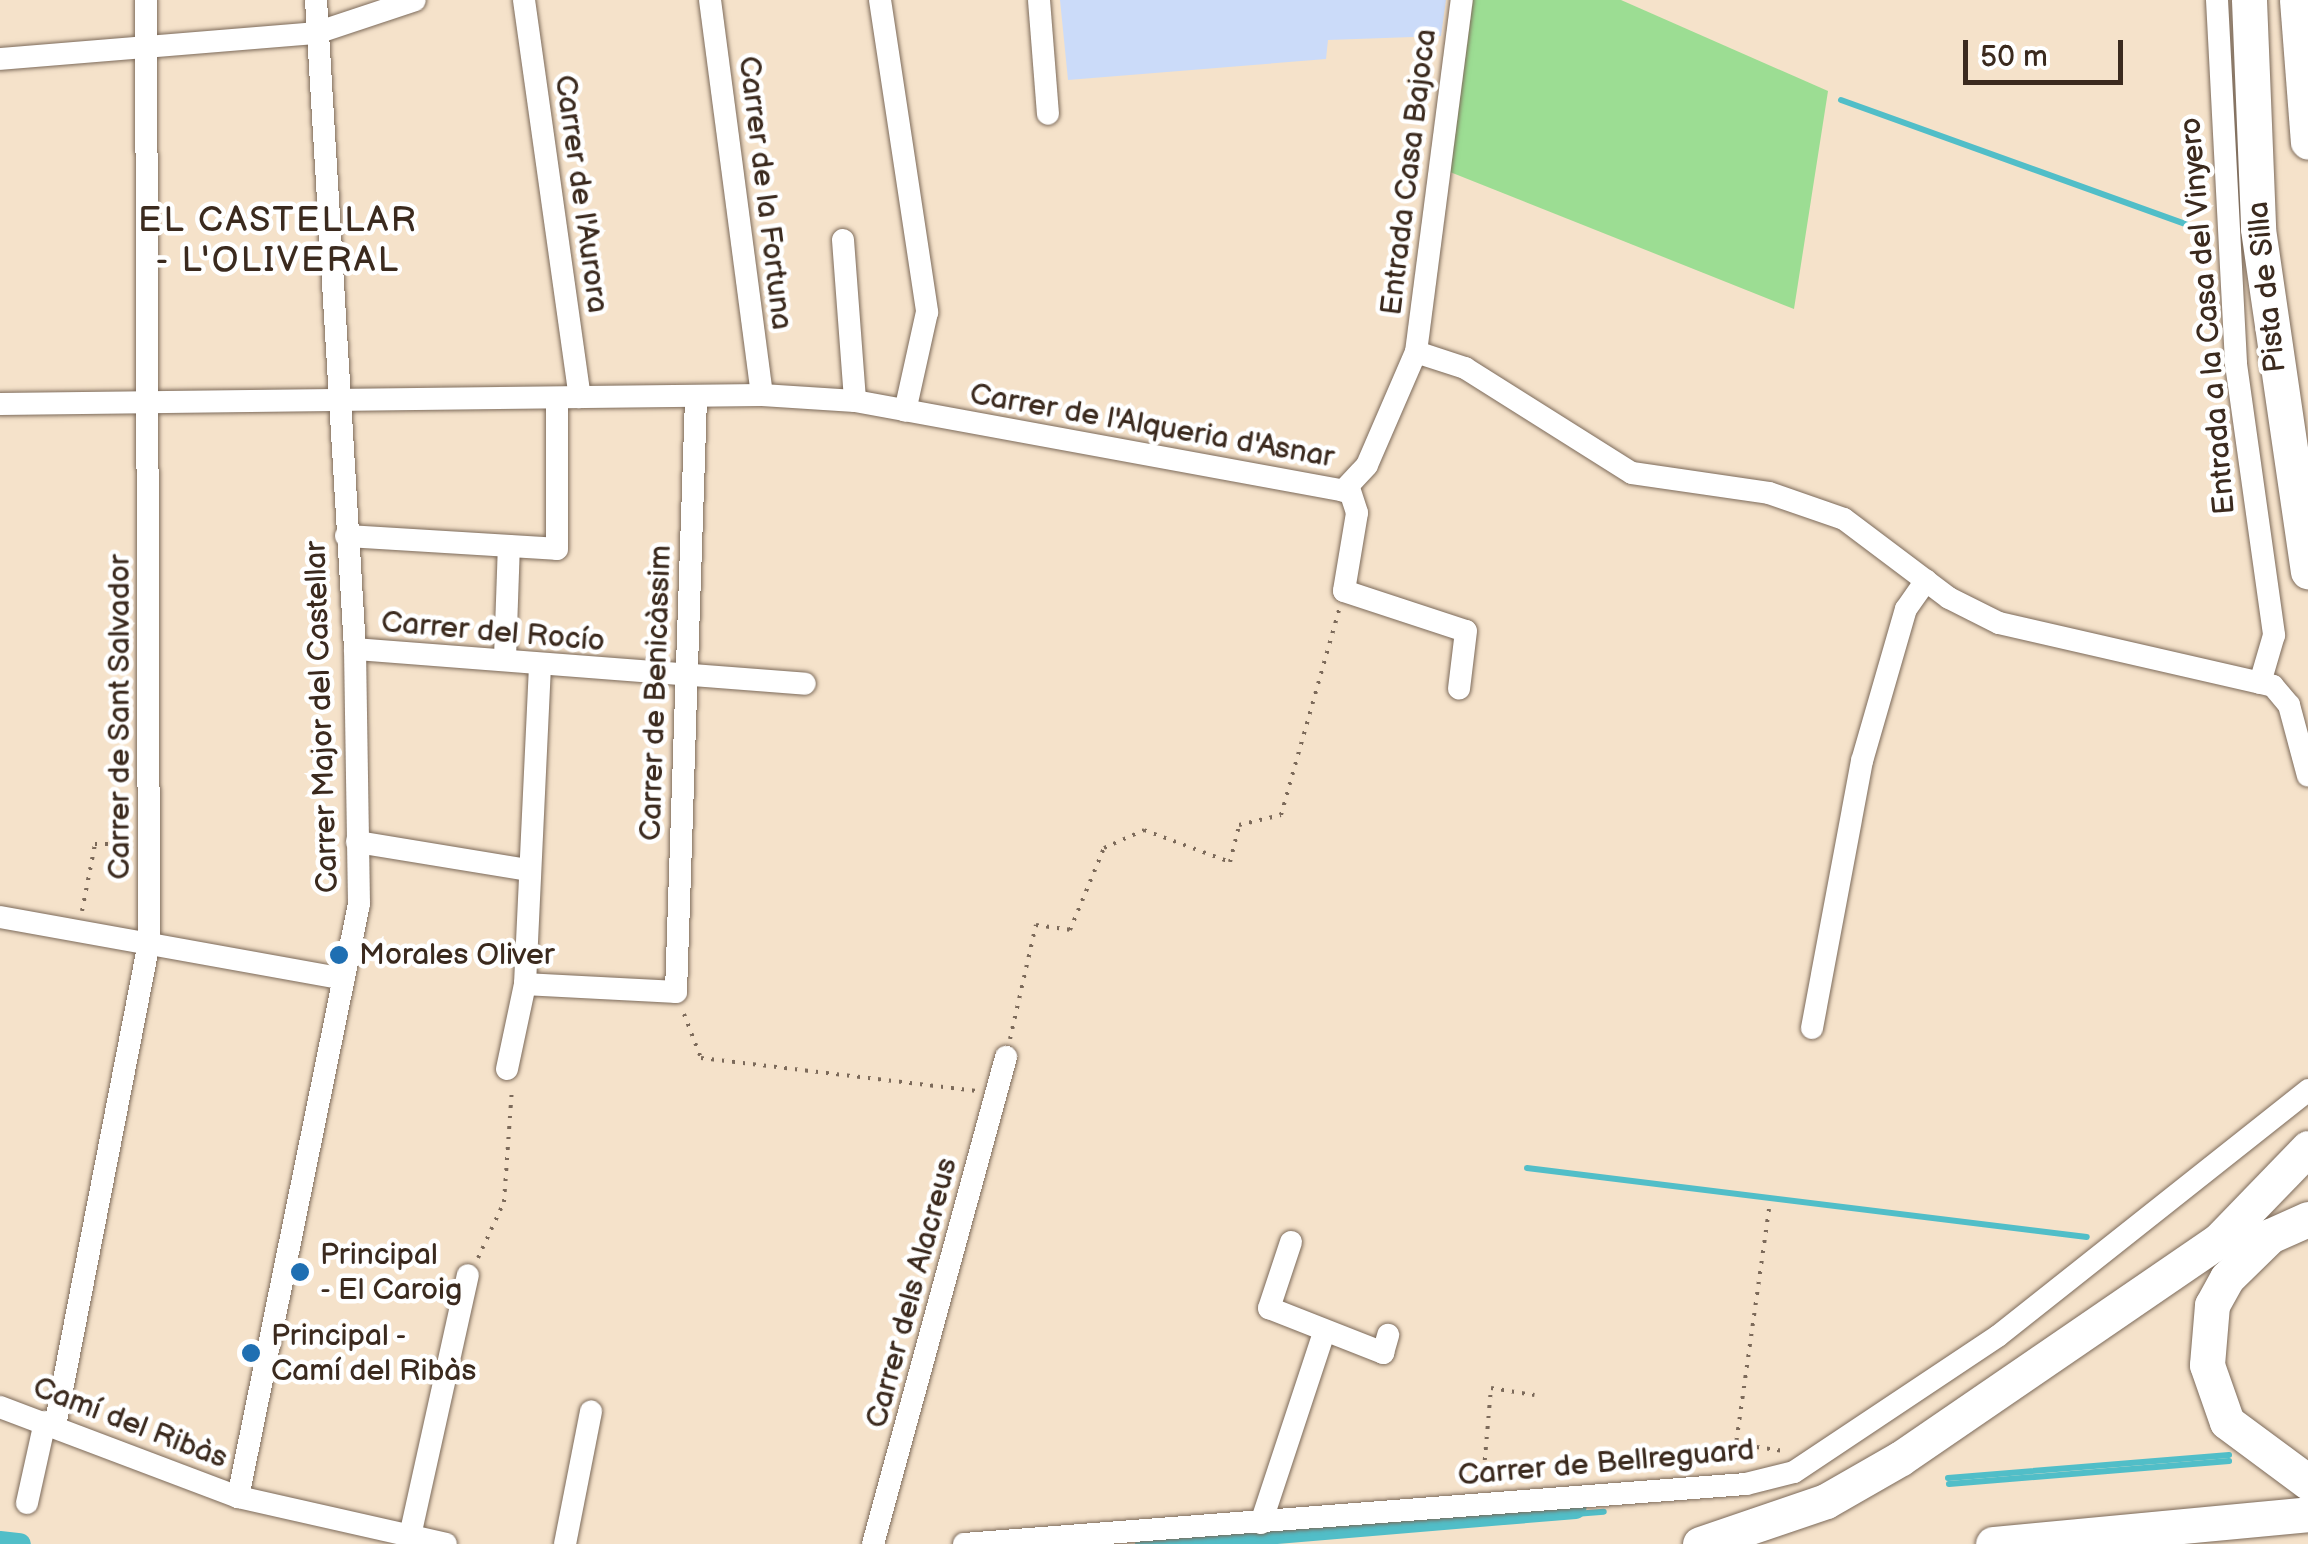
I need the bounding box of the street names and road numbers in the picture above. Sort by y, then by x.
street label: Entrada Casa Bajoca [1374,27,1444,317]
street label: Carrer de la Fortuna [730,54,800,332]
street label: Carrer de l'Aurora [546,73,616,315]
street label: Entrada a la Casa del Vinyero [2173,116,2243,516]
street label: Pista de Silla [2240,199,2294,375]
street label: Carrer de l'Alqueria d'Asnar [967,376,1337,476]
street label: Carrer Major del Castellar [298,540,346,894]
street label: Carrer de Benicàssim [633,544,679,842]
street label: Carrer de Sant Salvador [102,554,138,880]
street label: Carrer del Rocío [380,604,606,660]
street label: Carrer dels Alacreus [859,1154,965,1432]
street label: Camí del Ribàs [28,1369,232,1477]
street label: Carrer de Bellreguard [1456,1432,1756,1494]

